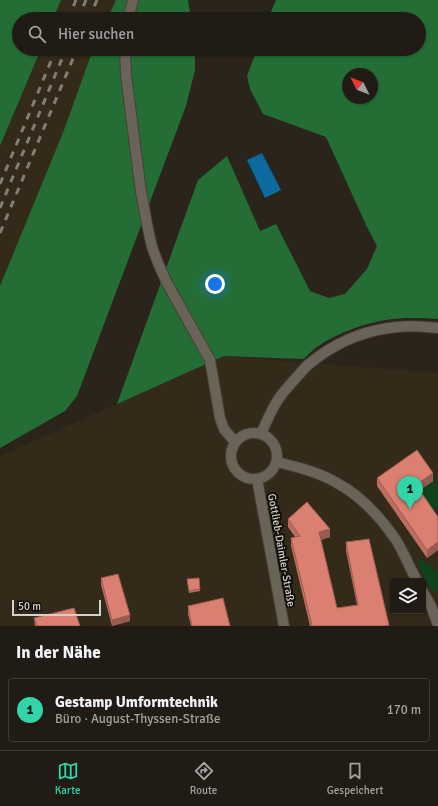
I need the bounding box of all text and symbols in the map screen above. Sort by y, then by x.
search box [12,12,426,56]
icon: search [26,23,48,45]
text: Hier suchen [58,25,134,43]
north arrow [342,68,378,104]
your location [205,274,225,294]
pin: 1 [397,476,423,509]
street label: Gottlieb-Daimler-Straße [265,493,298,608]
map controls [390,578,426,614]
button: layers [390,578,426,614]
scale bar [12,598,101,617]
text: 50 m [18,600,41,613]
text: In der Nähe [16,642,101,663]
text: Gestamp Umformtechnik [55,693,218,711]
text: 1 [26,702,34,718]
text: 170 m [387,702,421,718]
text: Büro · August-Thyssen-Straße [55,711,221,727]
tab: Karte [55,760,80,797]
tab: Route [190,760,217,797]
tab: Gespeichert [327,760,383,797]

